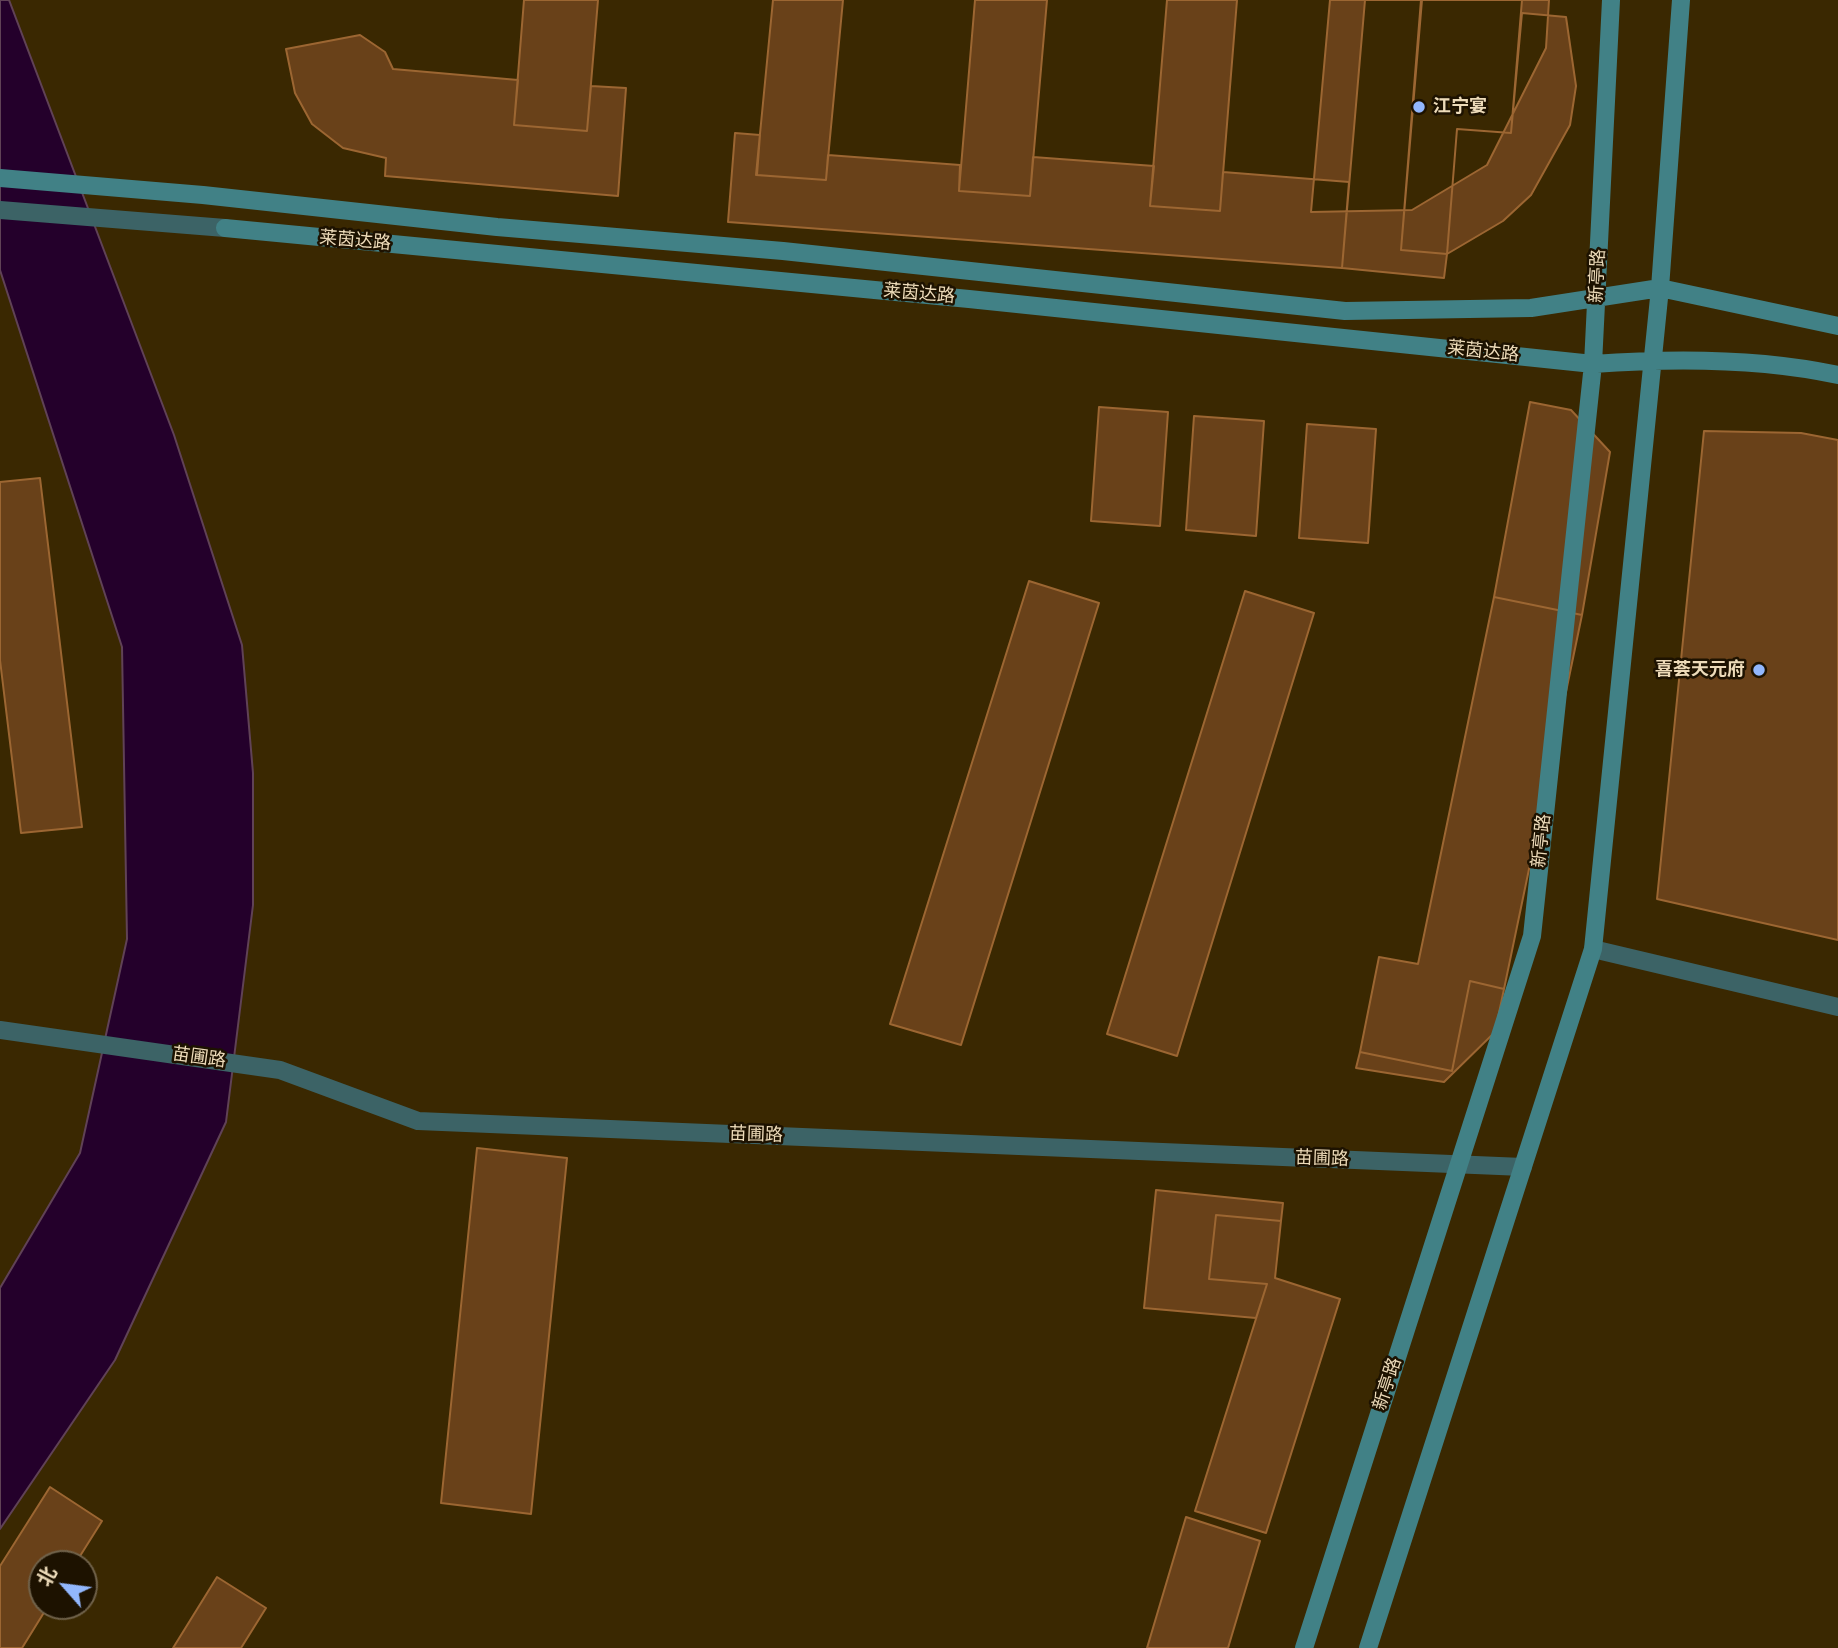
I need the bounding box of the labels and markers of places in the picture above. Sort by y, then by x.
place label: 江宁宴 [1433,96,1487,118]
marker: 江宁宴 [1411,99,1427,115]
place label: 喜荟天元府 [1655,659,1745,681]
marker: 喜荟天元府 [1751,662,1767,678]

